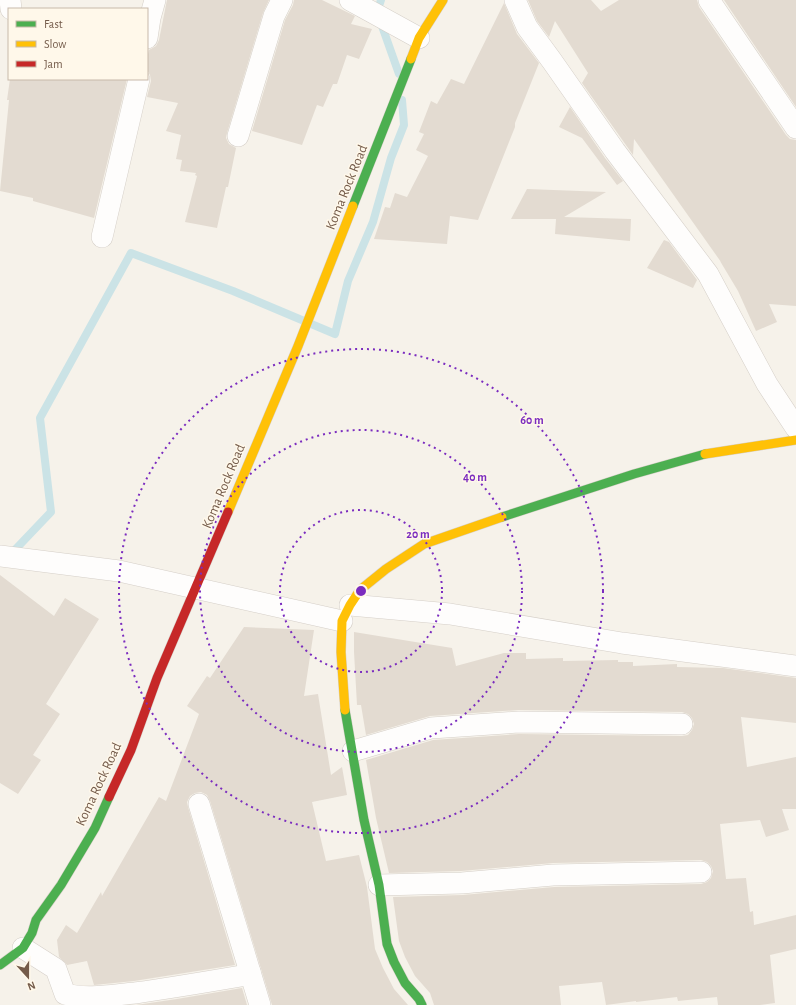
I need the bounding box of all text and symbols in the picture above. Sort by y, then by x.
legend [8,8,148,80]
text: Fast [44,18,63,30]
text: Slow [44,38,66,50]
text: Jam [44,58,63,70]
street label: Koma Rock Road [324,143,370,232]
text: 60 m [520,414,544,426]
street label: Koma Rock Road [200,442,248,531]
text: 40 m [463,471,487,483]
text: 20 m [406,528,430,540]
centre of rings [354,584,368,598]
street label: Koma Rock Road [74,741,124,828]
north arrow [8,957,48,997]
text: N [26,979,37,992]

